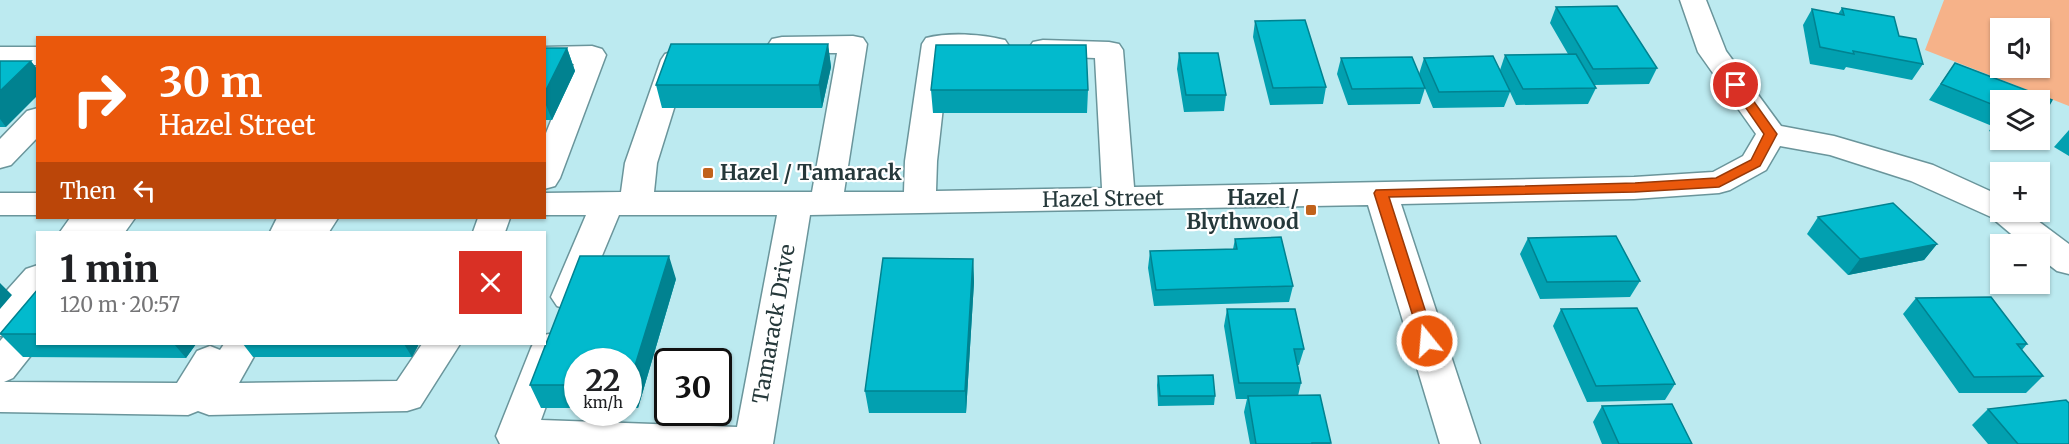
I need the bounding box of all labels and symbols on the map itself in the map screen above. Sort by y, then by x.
pin [1710,59,1761,110]
place label: Hazel / Tamarack [720,159,902,186]
marker: Hazel / Tamarack [701,166,715,180]
street label: Hazel Street [1042,184,1164,213]
place label: Hazel / Blythwood [1186,184,1299,235]
marker: Hazel / Blythwood [1304,203,1318,217]
street label: Tamarack Drive [746,242,801,406]
position arrow [1395,309,1459,373]
speed limit sign: 30 [654,348,732,426]

